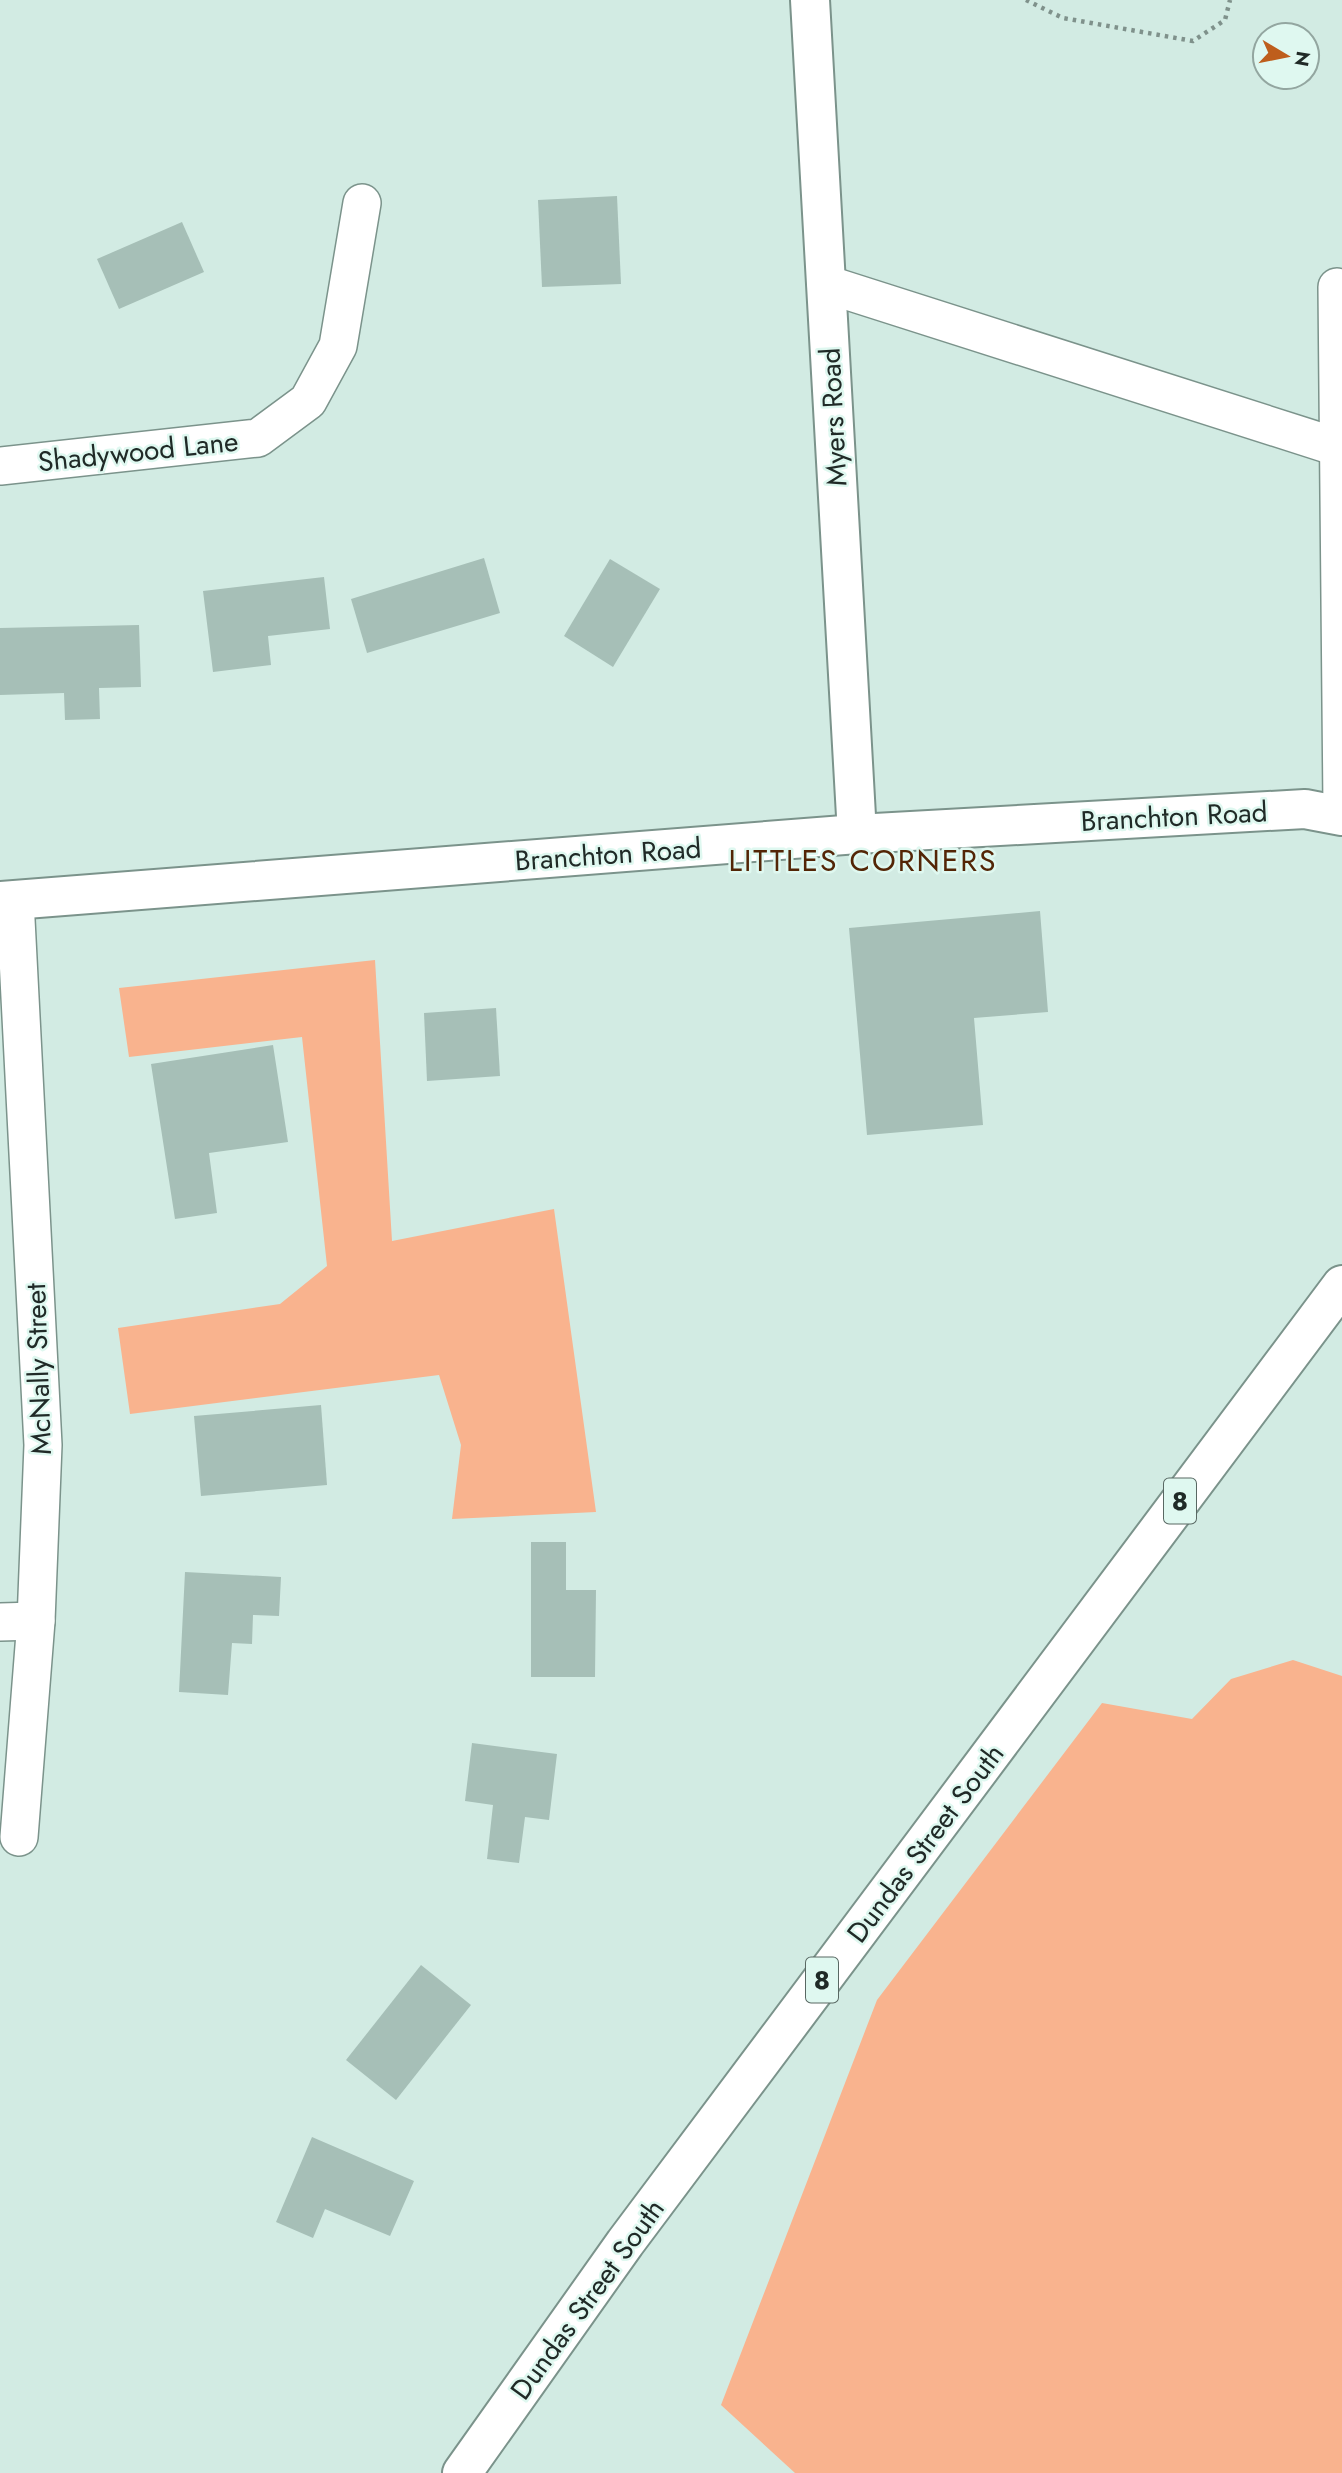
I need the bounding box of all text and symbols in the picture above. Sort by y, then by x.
north arrow [1251,21,1321,91]
text: N [1288,49,1317,69]
street label: Myers Road [809,347,858,487]
street label: Shadywood Lane [36,421,240,482]
street label: Branchton Road [1080,791,1268,842]
street label: Branchton Road [513,828,703,881]
district label: LITTLES CORNERS [728,839,998,882]
street label: McNally Street [15,1282,62,1455]
road number: 8 [1164,1478,1196,1524]
street label: Dundas Street South [837,1735,1014,1951]
road number: 8 [806,1957,838,2002]
street label: Dundas Street South [500,2190,674,2408]

